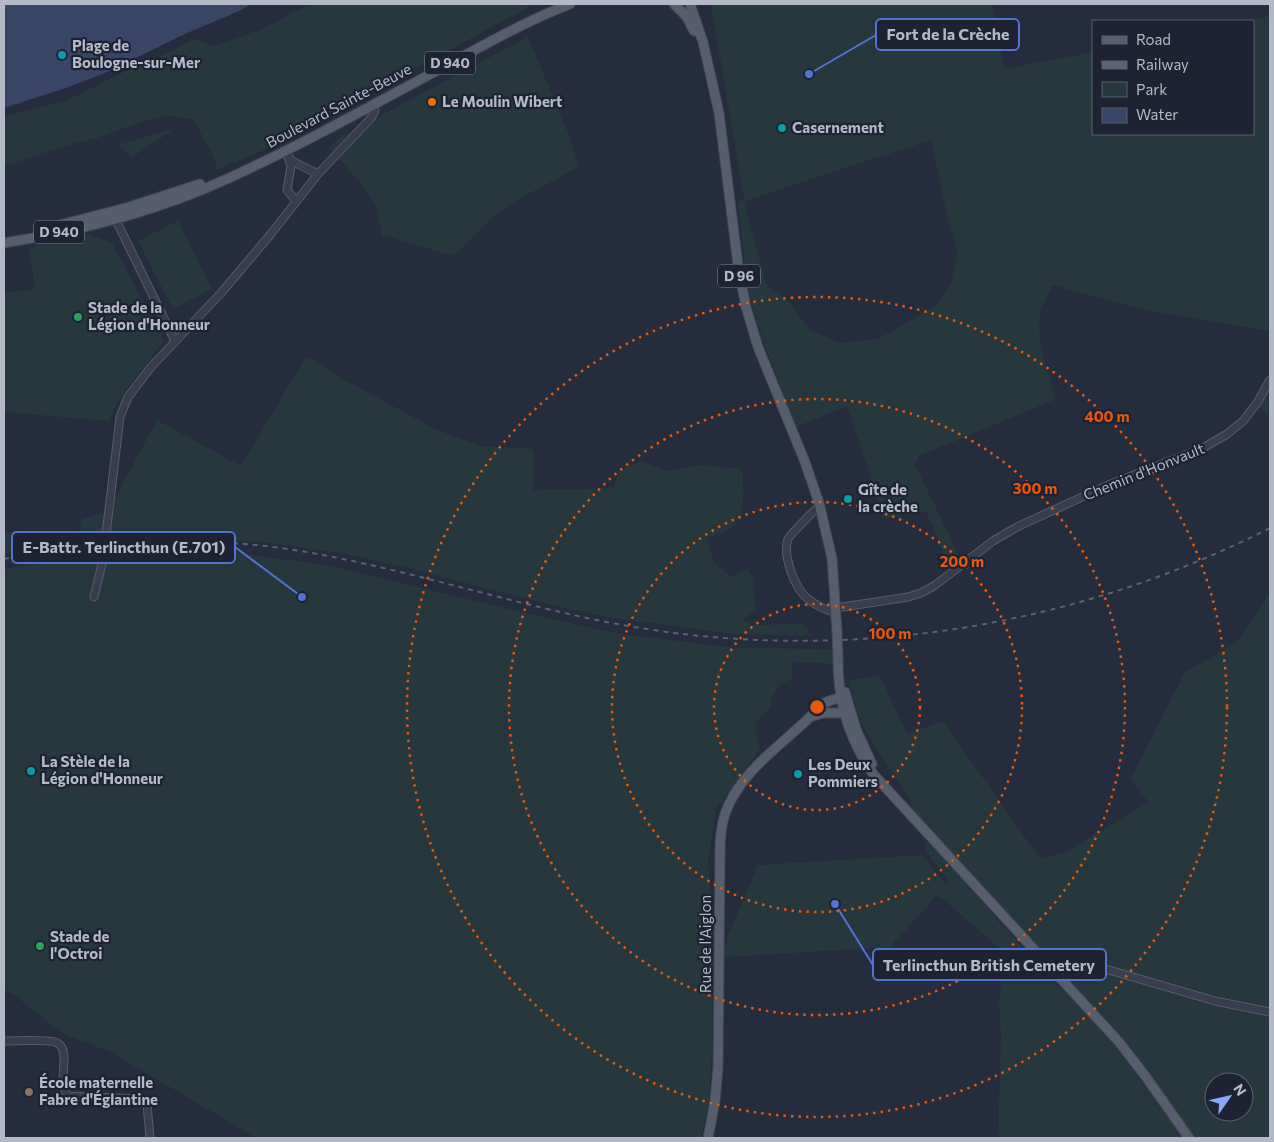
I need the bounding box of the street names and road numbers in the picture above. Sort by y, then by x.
road number: D 940 [425,52,475,74]
street label: Boulevard Sainte-Beuve [263,59,414,151]
road number: D 940 [34,220,84,243]
road number: D 96 [718,264,760,288]
street label: Chemin d'Honvault [1080,439,1207,504]
street label: Rue de l'Aiglon [696,895,714,993]

